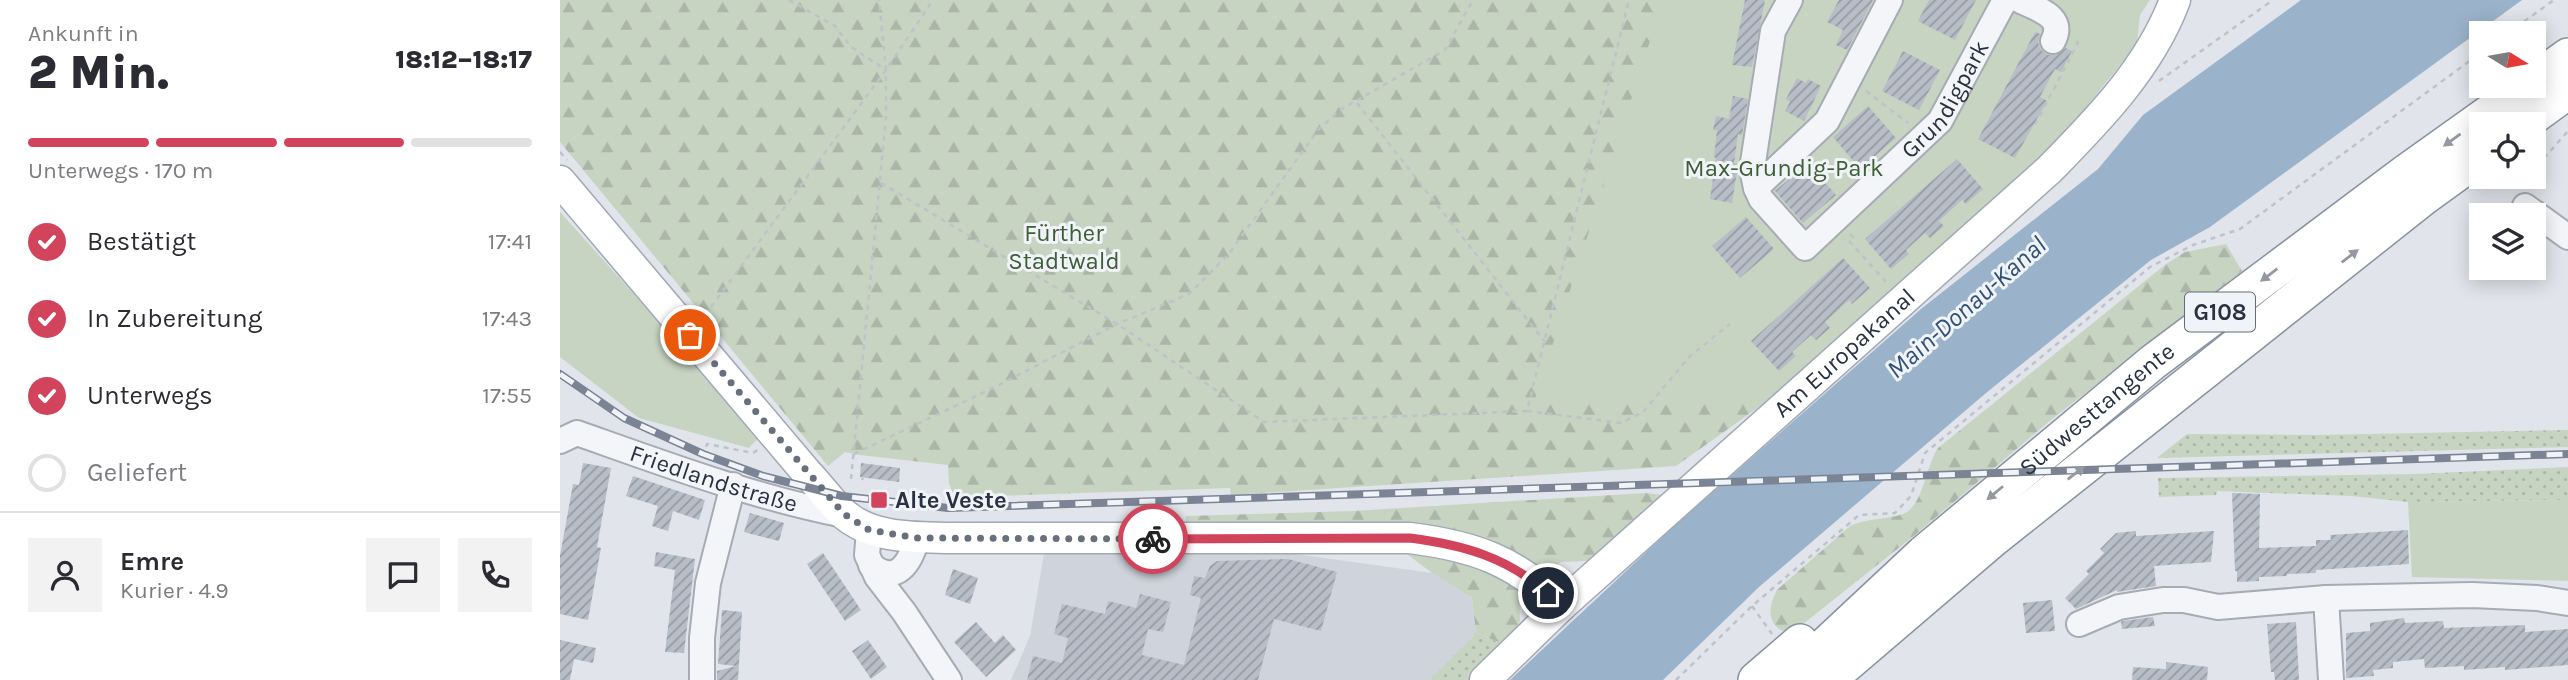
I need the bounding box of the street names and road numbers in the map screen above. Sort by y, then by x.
street label: Grundigpark [1895,36,1995,164]
street label: Am Europakanal [1768,282,1921,423]
road number: G108 [2185,292,2255,332]
street label: Südwesttangente [2014,337,2180,482]
street label: Friedlandstraße [626,439,800,518]

